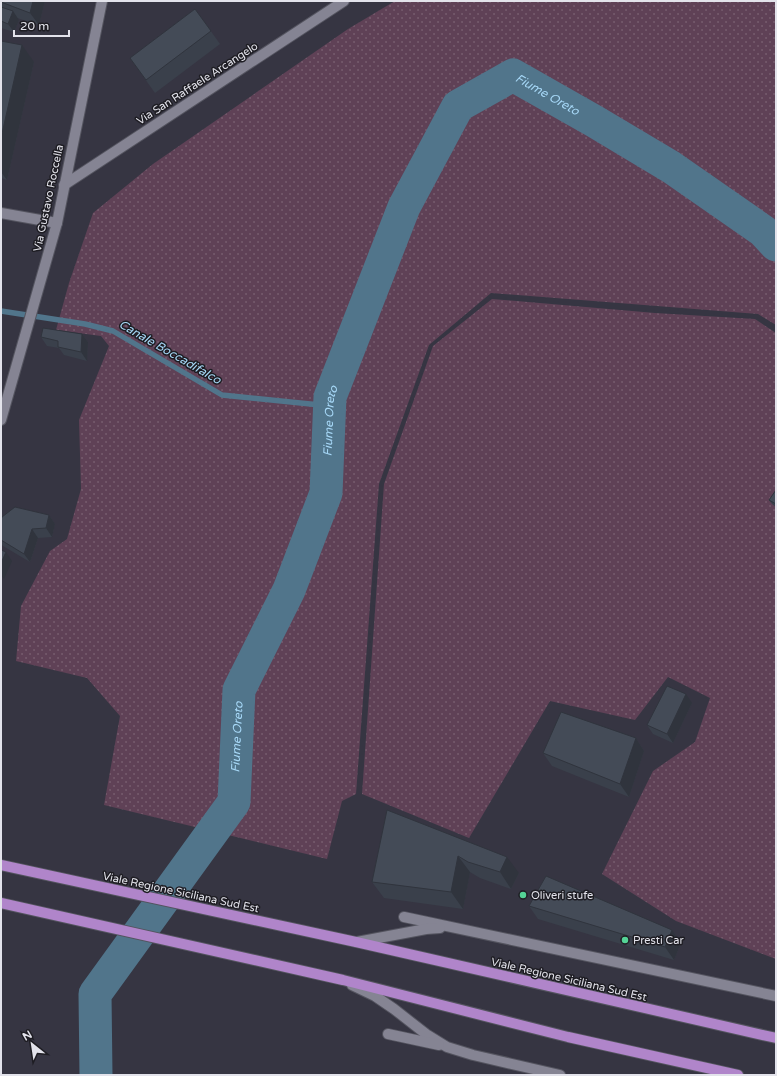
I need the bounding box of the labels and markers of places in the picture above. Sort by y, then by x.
place label: Oliveri stufe [531,889,593,902]
marker: Oliveri stufe [518,890,528,900]
place label: Presti Car [633,934,684,947]
marker: Presti Car [620,935,630,945]

